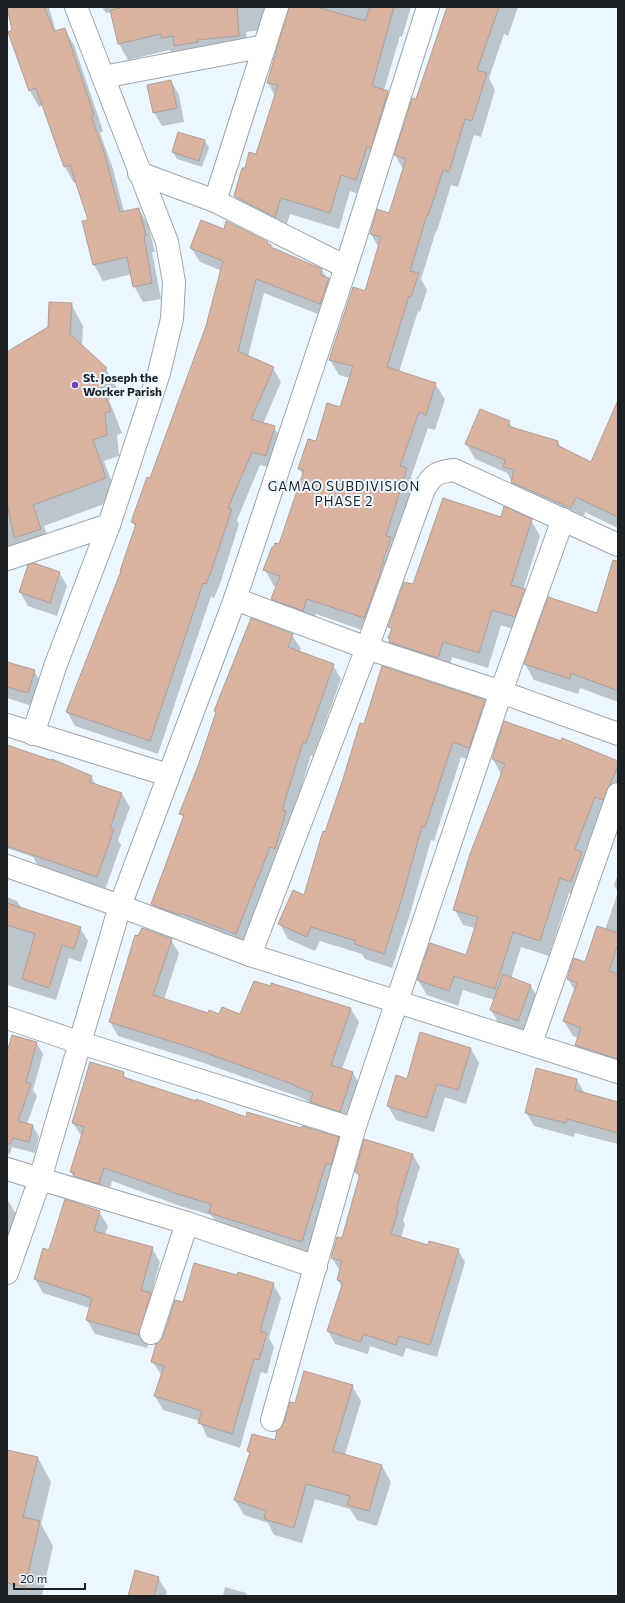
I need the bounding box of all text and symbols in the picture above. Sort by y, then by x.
place label: St. Joseph the Worker Parish [83,370,162,398]
marker: St. Joseph the Worker Parish [70,380,80,390]
district label: GAMAO SUBDIVISION PHASE 2 [268,478,420,509]
scale bar [14,1565,85,1591]
text: 20 m [20,1571,47,1585]

